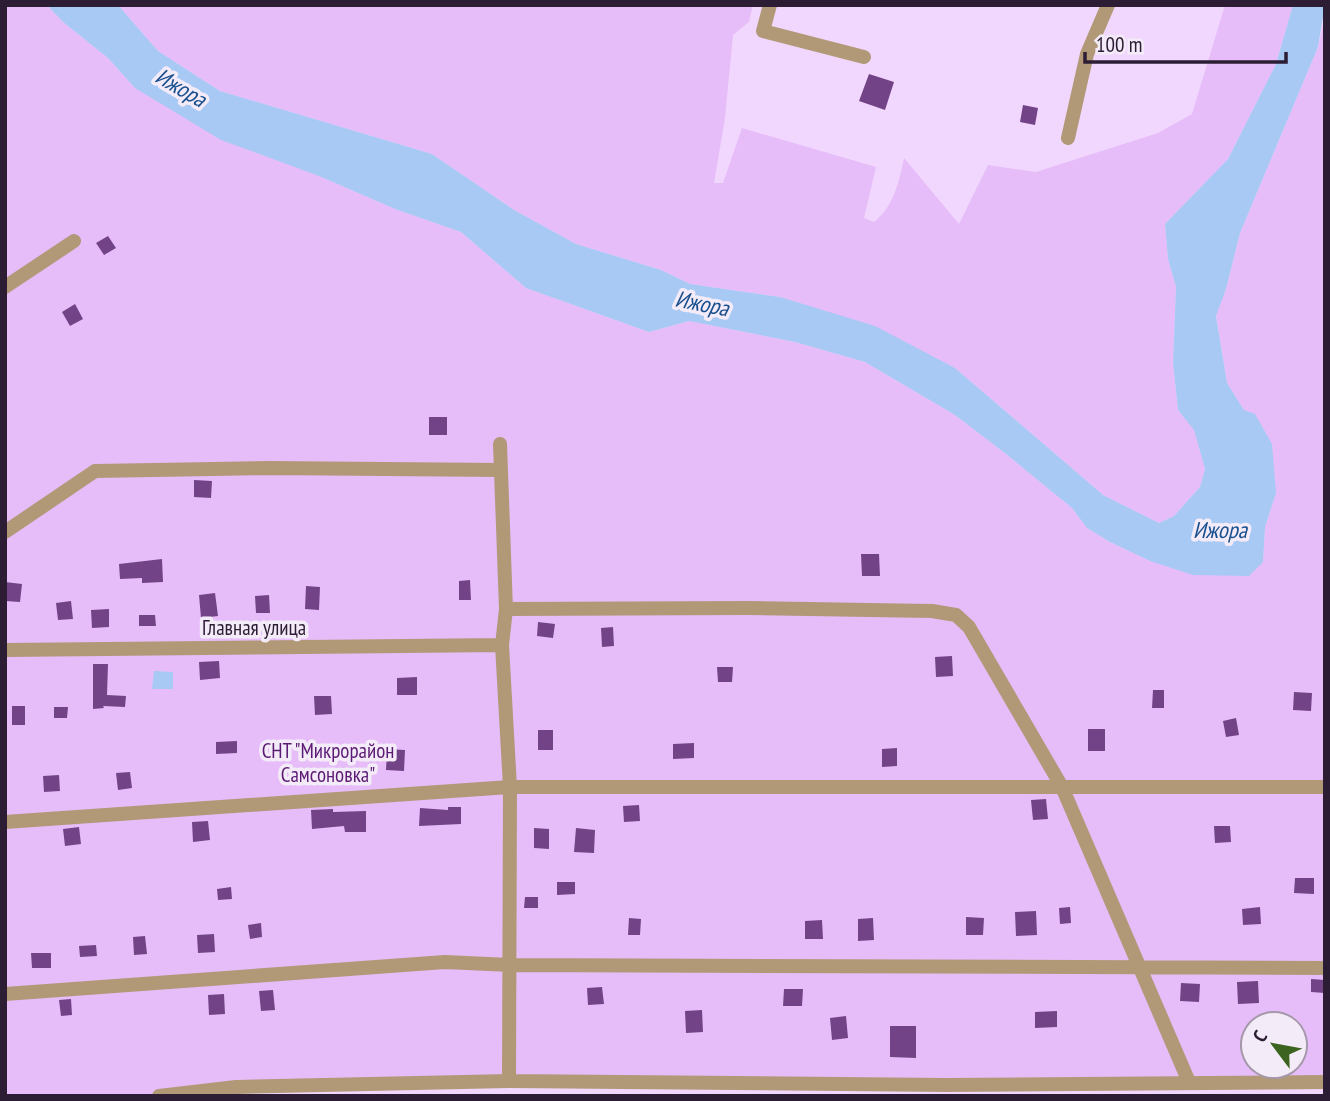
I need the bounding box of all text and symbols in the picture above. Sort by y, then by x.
scale bar [1085,21,1286,65]
text: 100 m [1096,31,1142,58]
water label: Ижора [150,61,213,114]
water label: Ижора [673,284,733,323]
water label: Ижора [1193,515,1249,544]
street label: Главная улица [202,614,306,641]
park label: СНТ "Микрорайон Самсоновка" [262,737,394,788]
north arrow [1239,1010,1309,1080]
text: С [1247,1026,1272,1046]

